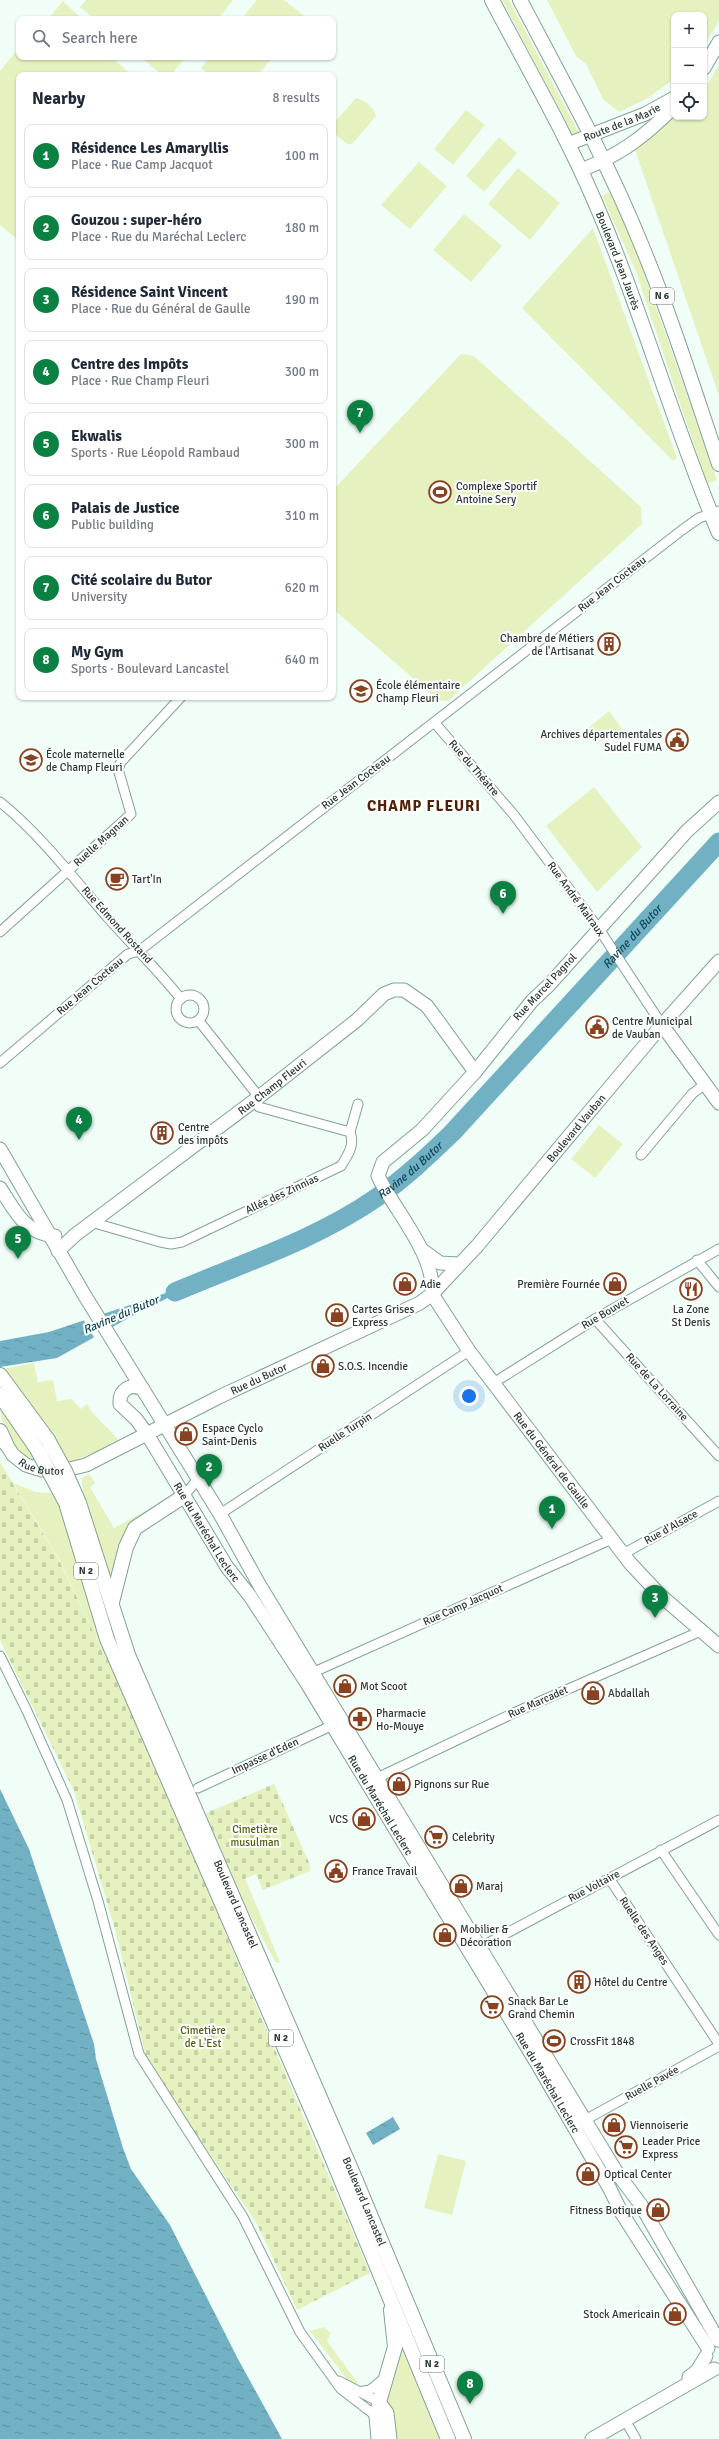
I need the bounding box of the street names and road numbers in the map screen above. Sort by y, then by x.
street label: Route de la Marie [581,100,663,144]
street label: Boulevard Jean Jaurès [593,209,643,312]
road number: N 6 [650,288,674,304]
street label: Rue Jean Cocteau [575,553,649,615]
street label: Rue du Théatre [446,737,502,799]
street label: Rue Jean Cocteau [319,752,393,812]
street label: Ruelle Magnan [71,813,131,869]
street label: Rue André Malraux [545,859,607,939]
street label: Rue Edmond Rostand [79,884,155,966]
street label: Rue Marcel Pagnol [511,951,579,1023]
street label: Rue Jean Cocteau [54,954,126,1018]
street label: Rue Champ Fleuri [235,1056,309,1117]
street label: Boulevard Vauban [544,1091,608,1165]
street label: Allée des Zinnias [243,1171,321,1217]
street label: Rue Bouvet [579,1294,631,1332]
street label: Rue de La Lorraine [623,1350,691,1424]
street label: Rue du Butor [228,1360,289,1397]
street label: Rue du Général de Gaulle [511,1409,593,1511]
street label: Ruelle Turpin [316,1410,374,1454]
street label: Rue Butor [16,1455,65,1478]
street label: Rue du Maréchal Leclerc [171,1480,243,1584]
street label: Rue d'Alsace [642,1507,700,1547]
road number: N 2 [74,1563,98,1579]
street label: Rue Camp Jacquot [421,1581,505,1628]
street label: Rue Marcadet [506,1683,570,1721]
street label: Impasse d'Eden [229,1735,301,1777]
street label: Rue du Maréchal Leclerc [345,1753,416,1858]
street label: Boulevard Lancastel [211,1858,261,1950]
street label: Rue Voltaire [566,1867,622,1905]
street label: Ruelle des Anges [616,1894,672,1968]
road number: N 2 [269,2030,293,2046]
street label: Rue du Maréchal Leclerc [513,2030,583,2135]
street label: Ruelle Pavée [623,2063,681,2103]
street label: Boulevard Lancastel [340,2155,389,2248]
road number: N 2 [420,2356,444,2372]

